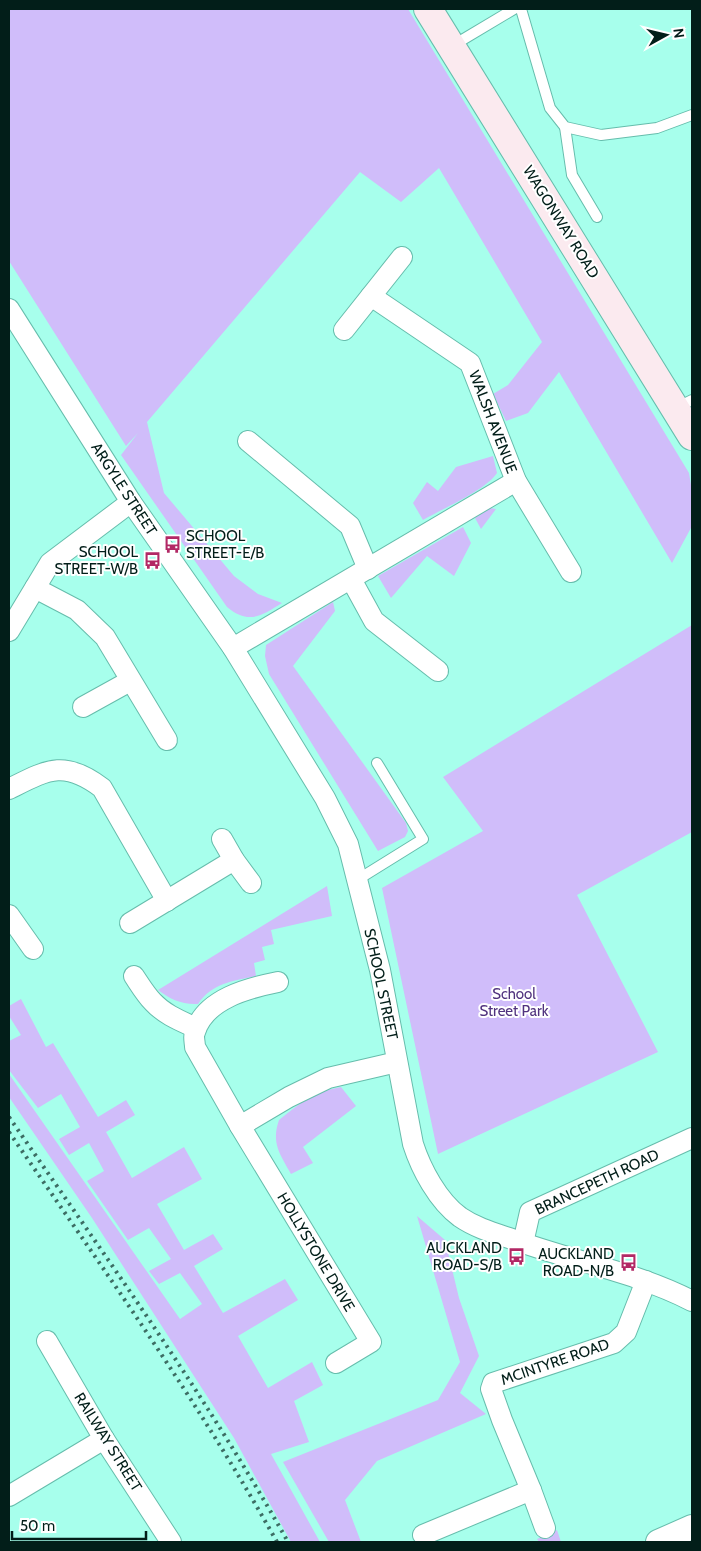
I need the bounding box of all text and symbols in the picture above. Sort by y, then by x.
north arrow [641,10,691,60]
text: N [669,27,688,39]
street label: WAGONWAY ROAD [519,162,603,282]
street label: WALSH AVENUE [465,368,521,476]
street label: ARGYLE STREET [87,439,161,539]
place label: SCHOOL STREET-E/B [186,527,264,562]
bus stop icon: SCHOOL STREET-E/B [162,535,182,555]
place label: SCHOOL STREET-W/B [55,543,138,578]
bus stop icon: SCHOOL STREET-W/B [142,551,162,571]
street label: SCHOOL STREET [360,927,402,1041]
park label: School Street Park [480,985,549,1020]
street label: BRANCEPETH ROAD [532,1145,662,1219]
street label: HOLLYSTONE DRIVE [273,1189,359,1315]
place label: AUCKLAND ROAD-S/B [426,1239,502,1274]
place label: AUCKLAND ROAD-N/B [538,1245,614,1280]
bus stop icon: AUCKLAND ROAD-S/B [506,1247,526,1267]
bus stop icon: AUCKLAND ROAD-N/B [618,1253,638,1273]
street label: MCINTYRE ROAD [498,1335,612,1389]
street label: RAILWAY STREET [70,1389,146,1495]
scale bar [12,1508,146,1540]
text: 50 m [20,1517,55,1535]

